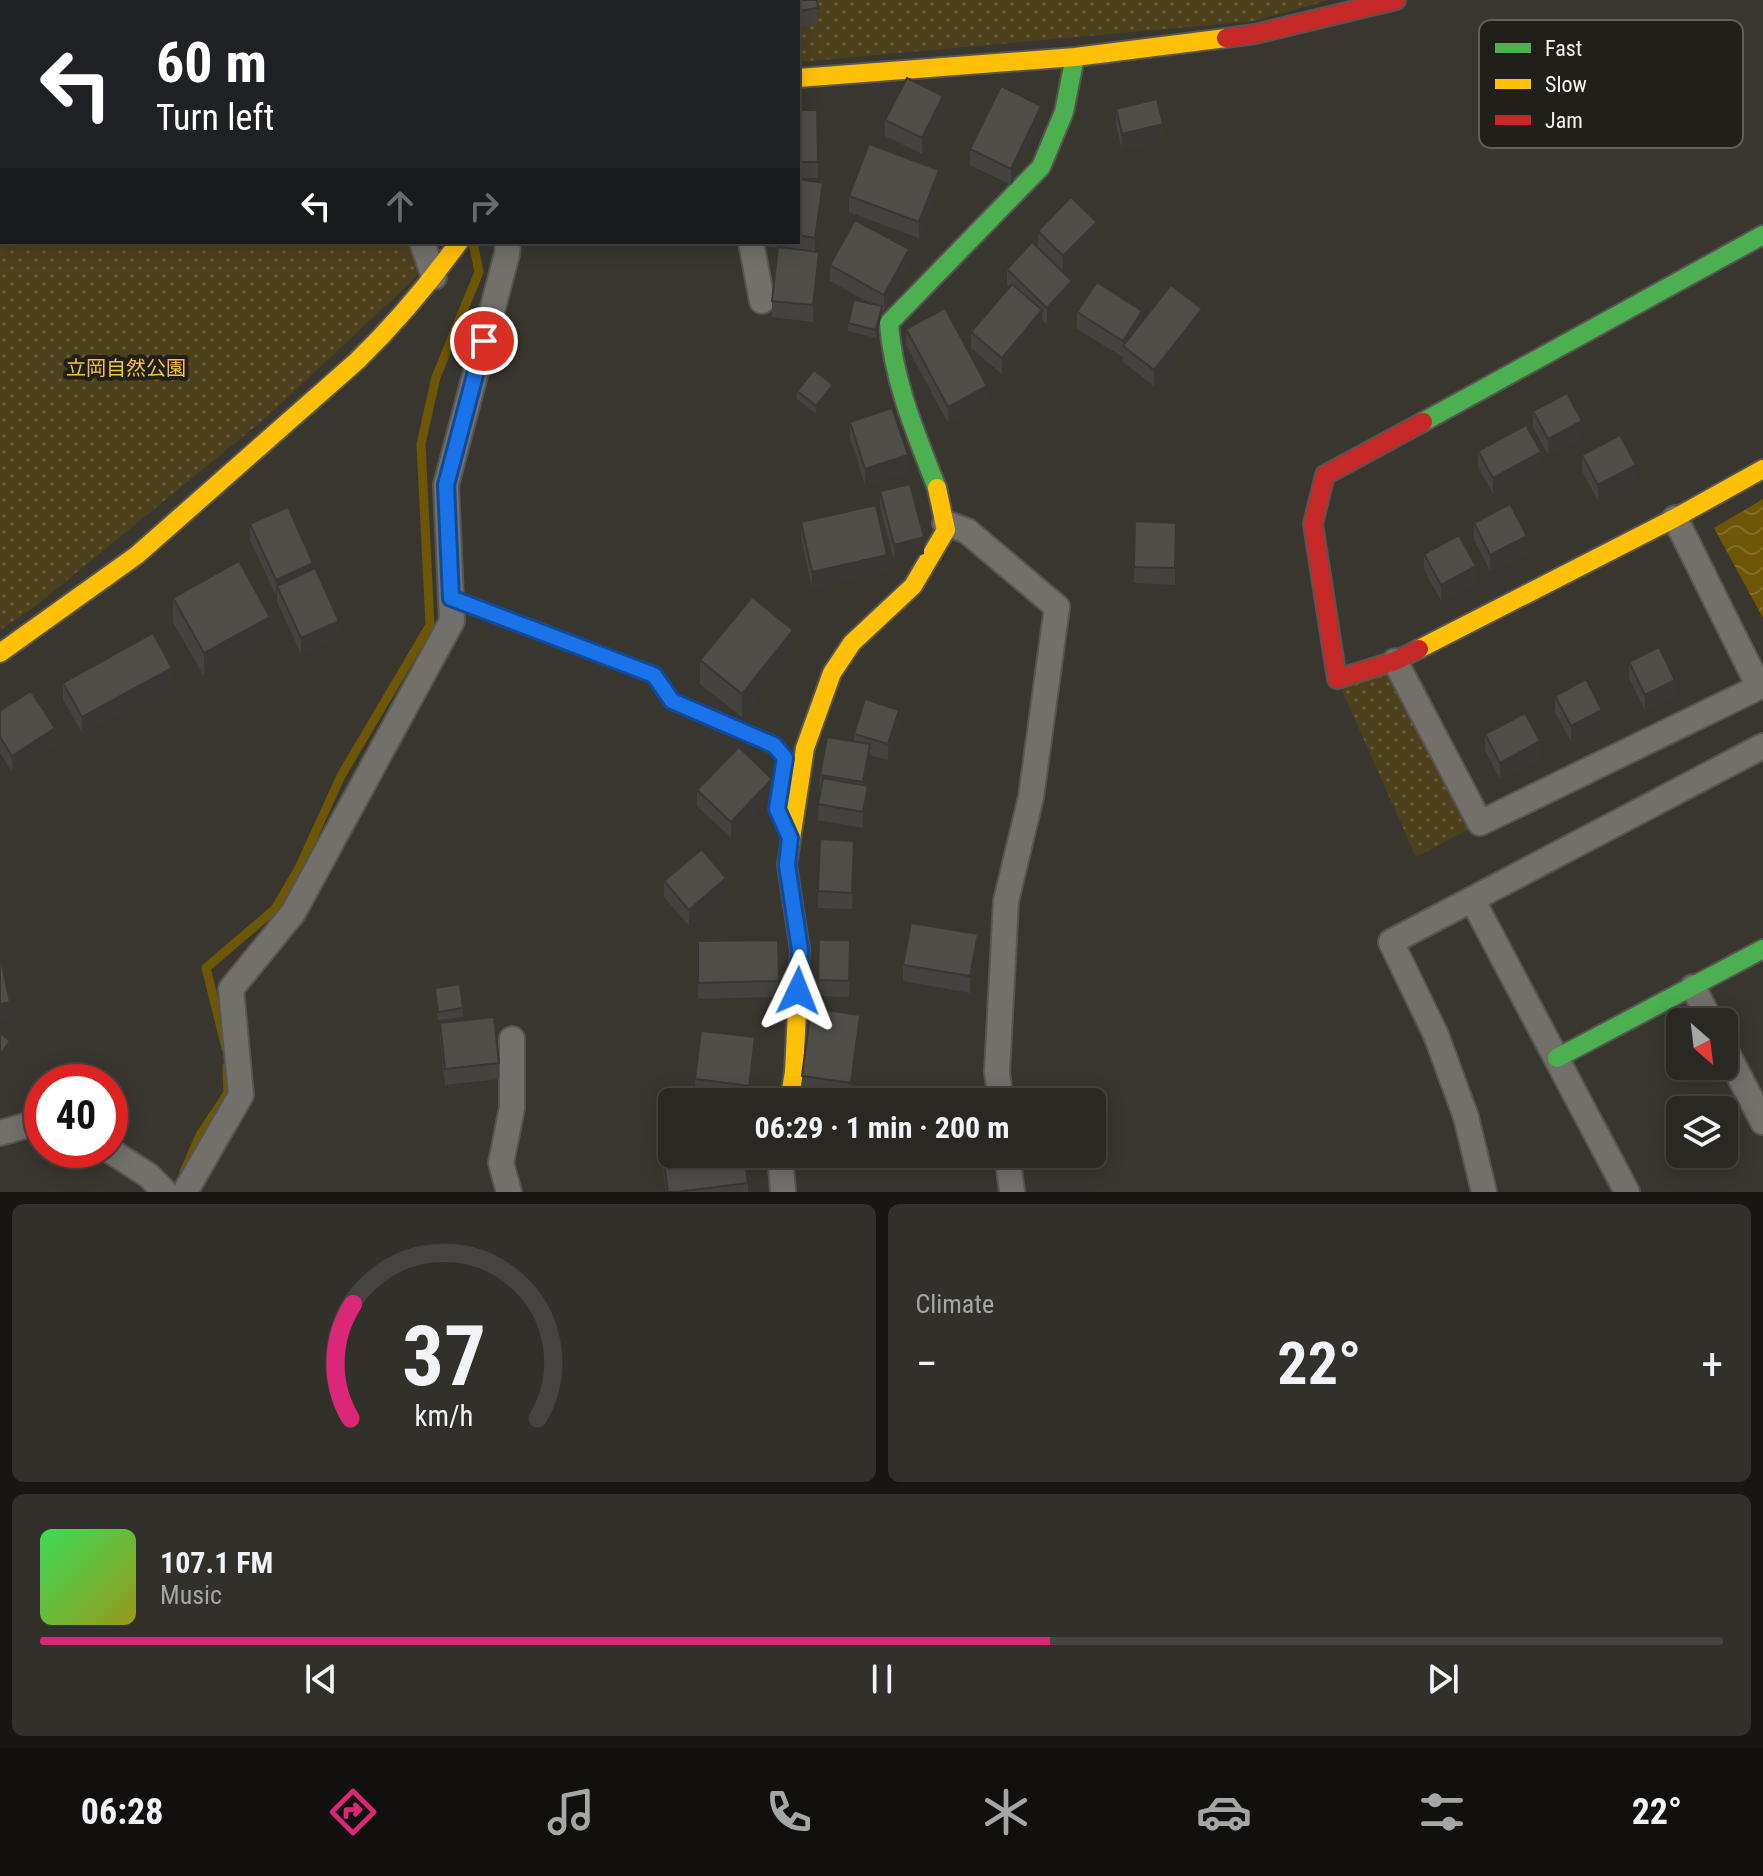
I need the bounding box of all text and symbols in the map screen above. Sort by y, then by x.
legend [1479,20,1743,148]
text: 60 m [156,30,267,96]
icon: left [24,32,128,136]
text: Fast [1545,36,1582,61]
text: Slow [1545,72,1587,97]
text: Turn left [156,97,274,139]
text: Jam [1545,108,1583,133]
icon: left [294,184,338,228]
icon: ahead [378,184,422,228]
icon: right [462,184,506,228]
pin [450,307,518,375]
icon: arrive [462,319,506,363]
park label: 立岡自然公園 [66,356,186,380]
position arrow [756,949,840,1033]
north arrow [1666,1008,1738,1080]
map controls [1666,1008,1738,1168]
speed limit sign: 40 [24,1064,128,1168]
button: layers [1666,1096,1738,1168]
text: 06:29 · 1 min · 200 m [755,1110,1009,1145]
text: Climate [916,1289,994,1319]
text: 37 [402,1308,486,1405]
text: 22° [1277,1328,1361,1399]
text: − [916,1338,938,1390]
text: + [1701,1338,1723,1390]
text: km/h [414,1399,473,1433]
text: 107.1 FM [160,1545,273,1580]
text: Music [160,1580,222,1610]
icon: previous [299,1657,343,1701]
icon: pause [860,1657,904,1701]
icon: next [1421,1657,1465,1701]
icon: directions [325,1784,381,1840]
icon: music [543,1784,599,1840]
icon: phone [761,1784,817,1840]
icon: climate [978,1784,1034,1840]
icon: car [1196,1784,1252,1840]
icon: filters [1414,1784,1470,1840]
text: 06:28 [81,1791,163,1833]
text: 22° [1632,1791,1682,1833]

